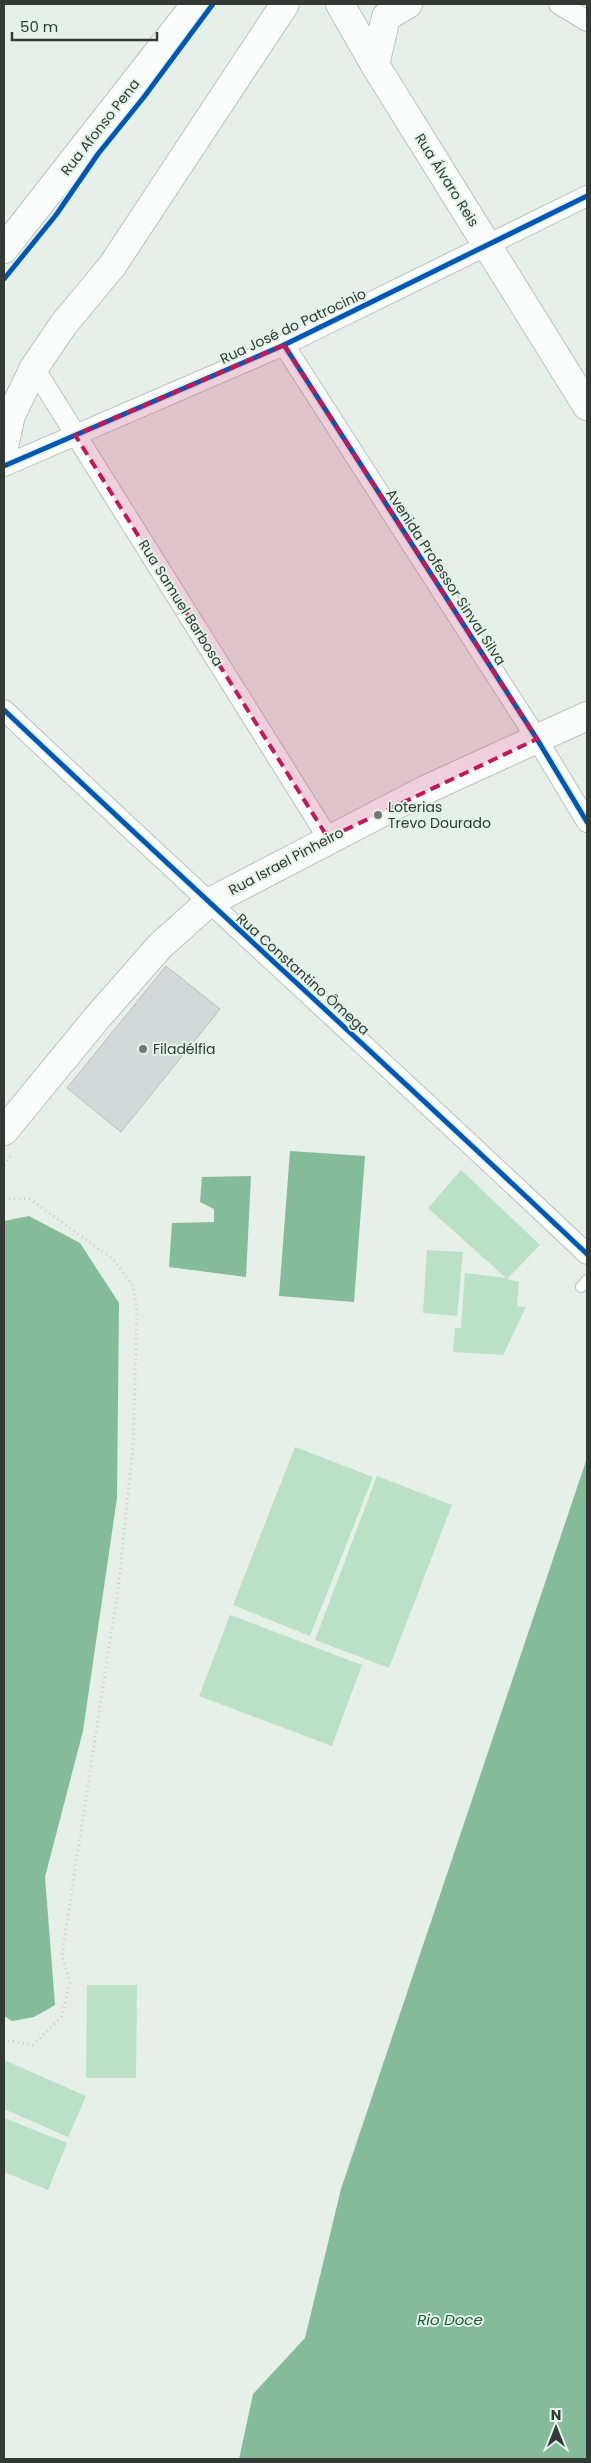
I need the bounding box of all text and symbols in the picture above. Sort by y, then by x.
scale bar [12,10,158,42]
text: 50 m [20,16,58,37]
street label: Rua Afonso Pena [56,74,144,180]
street label: Rua Álvaro Reis [410,129,484,231]
street label: Rua José do Patrocinio [217,283,369,369]
street label: Avenida Professor Sinval Silva [381,485,511,669]
street label: Rua Samuel Barbosa [134,536,228,670]
place label: Loterias Trevo Dourado [388,797,491,833]
marker: Loterias Trevo Dourado [372,809,384,821]
street label: Rua Israel Pinheiro [225,822,347,900]
street label: Rua Constantino Ômega [232,909,374,1039]
place label: Filadélfia [153,1039,216,1059]
marker: Filadélfia [137,1043,149,1055]
water label: Rio Doce [417,2309,483,2330]
north arrow [531,2403,581,2453]
text: N [551,2405,561,2425]

